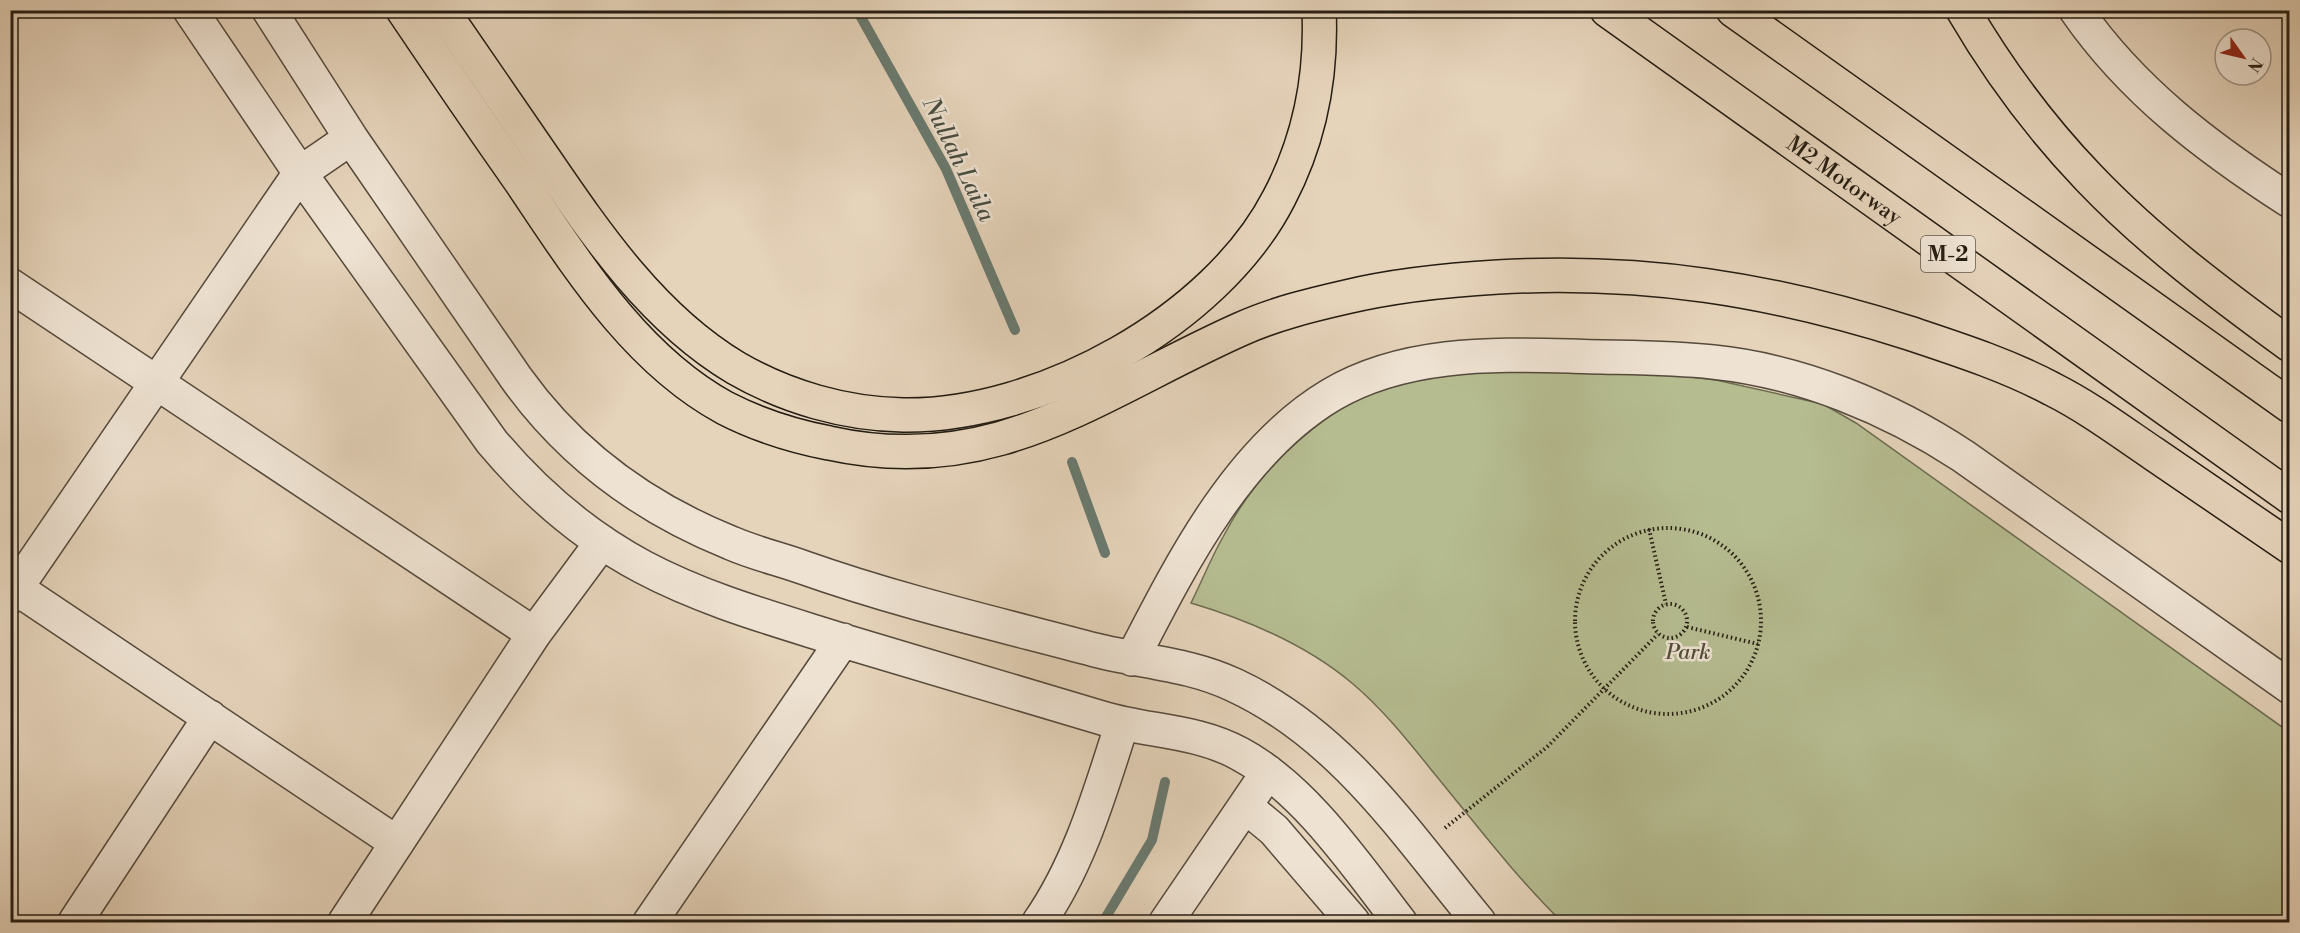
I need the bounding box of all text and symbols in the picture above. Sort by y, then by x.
north arrow [2213,27,2273,87]
text: N [2243,54,2266,76]
water label: Nullah Laila [915,91,1001,227]
street label: M2 Motorway [1781,130,1907,231]
road number: M-2 [1921,236,1975,272]
park label: Park [1664,639,1711,666]

